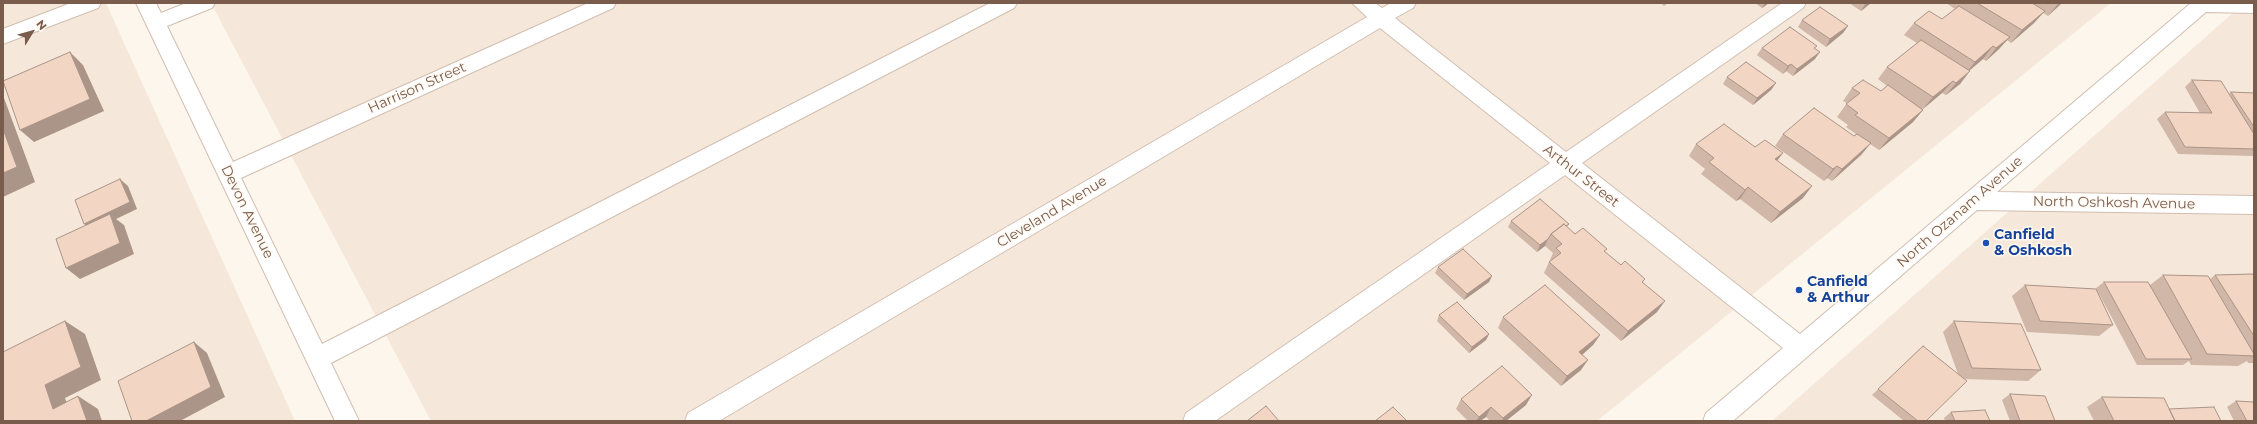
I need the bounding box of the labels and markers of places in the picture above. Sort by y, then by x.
place label: Canfield & Oshkosh [1994,227,2072,260]
marker: Canfield & Oshkosh [1981,238,1991,248]
place label: Canfield & Arthur [1807,274,1870,306]
marker: Canfield & Arthur [1794,285,1804,295]

